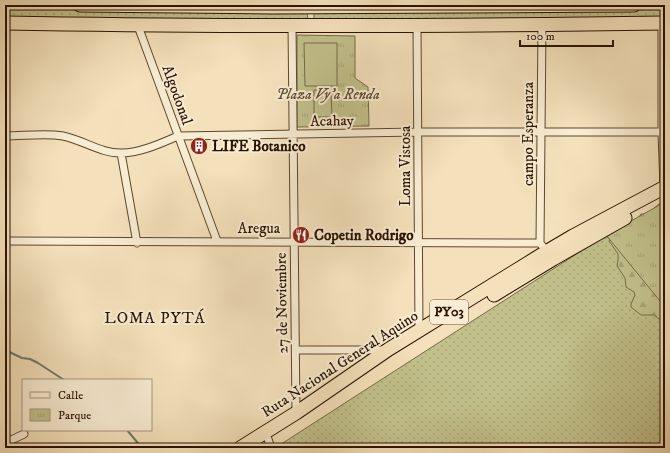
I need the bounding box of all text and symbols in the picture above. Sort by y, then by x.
scale bar [520,22,613,48]
text: 100 m [526,29,555,44]
street label: Algodonal [157,63,197,128]
street label: campo Esperanza [519,81,538,186]
park label: Plaza Vy'a Renda [276,85,380,104]
street label: Acahay [310,111,355,131]
street label: Loma Vistosa [396,125,415,206]
building icon: LIFE Botanico [189,136,209,156]
place label: LIFE Botanico [212,137,306,156]
street label: Aregua [238,219,281,238]
restaurant icon: Copetin Rodrigo [291,225,311,245]
place label: Copetin Rodrigo [314,226,414,245]
street label: 27 de Noviembre [272,252,292,354]
road number: PY03 [430,300,468,324]
street label: Ruta Nacional General Aquino [258,306,422,422]
district label: LOMA PYTÁ [104,308,206,328]
legend [22,379,152,431]
text: Calle [58,388,83,403]
text: Parque [58,408,91,423]

